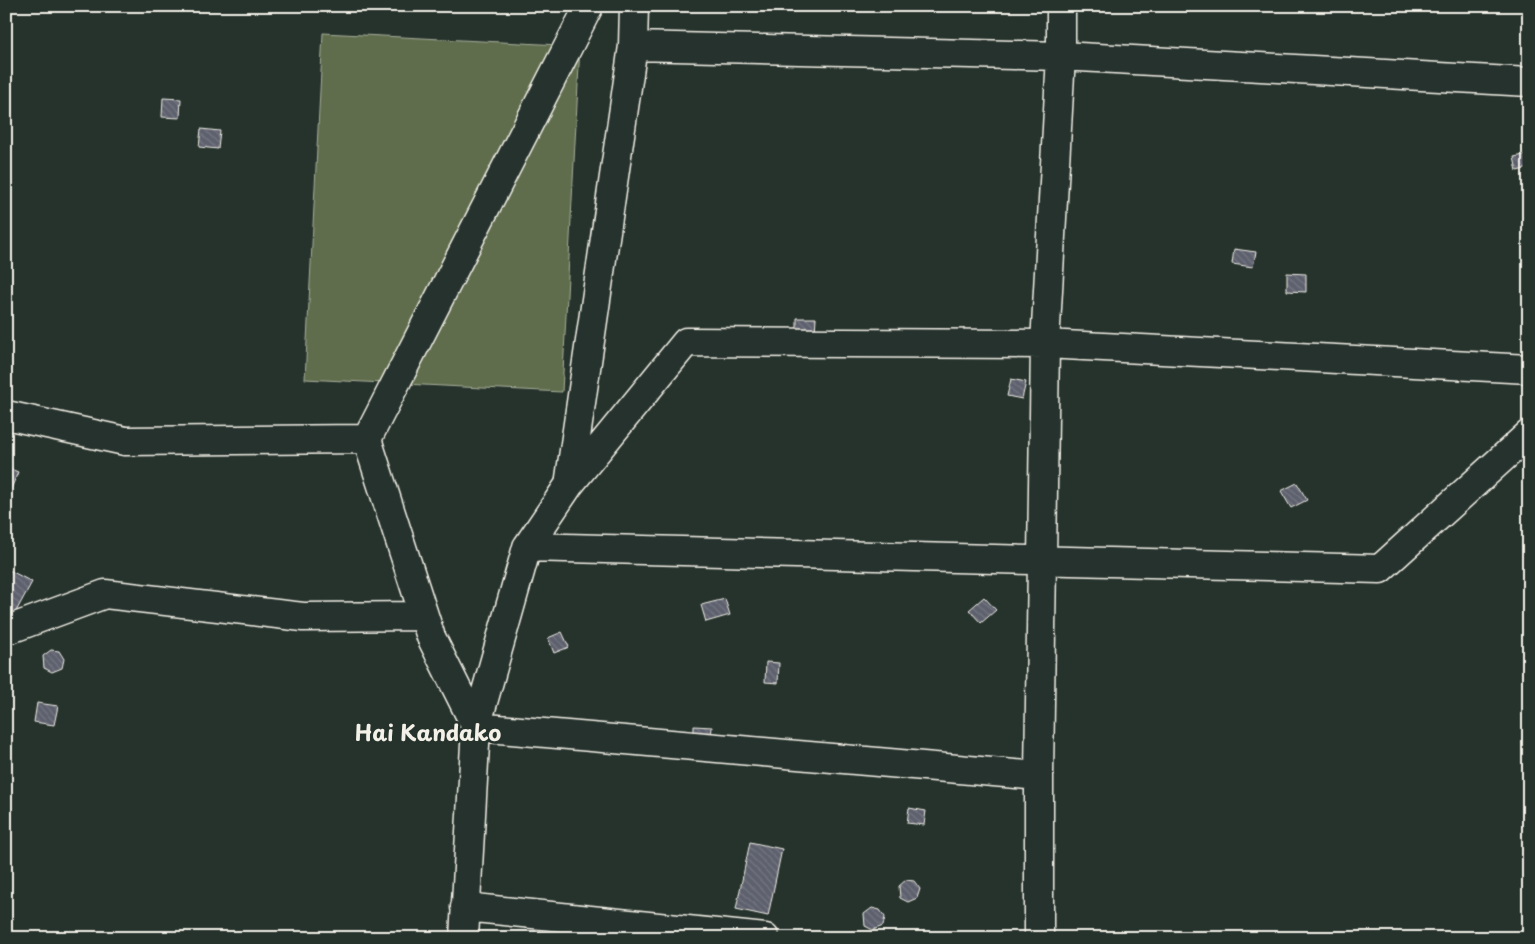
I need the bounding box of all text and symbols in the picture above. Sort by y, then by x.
district label: Hai Kandako [355,715,501,748]

